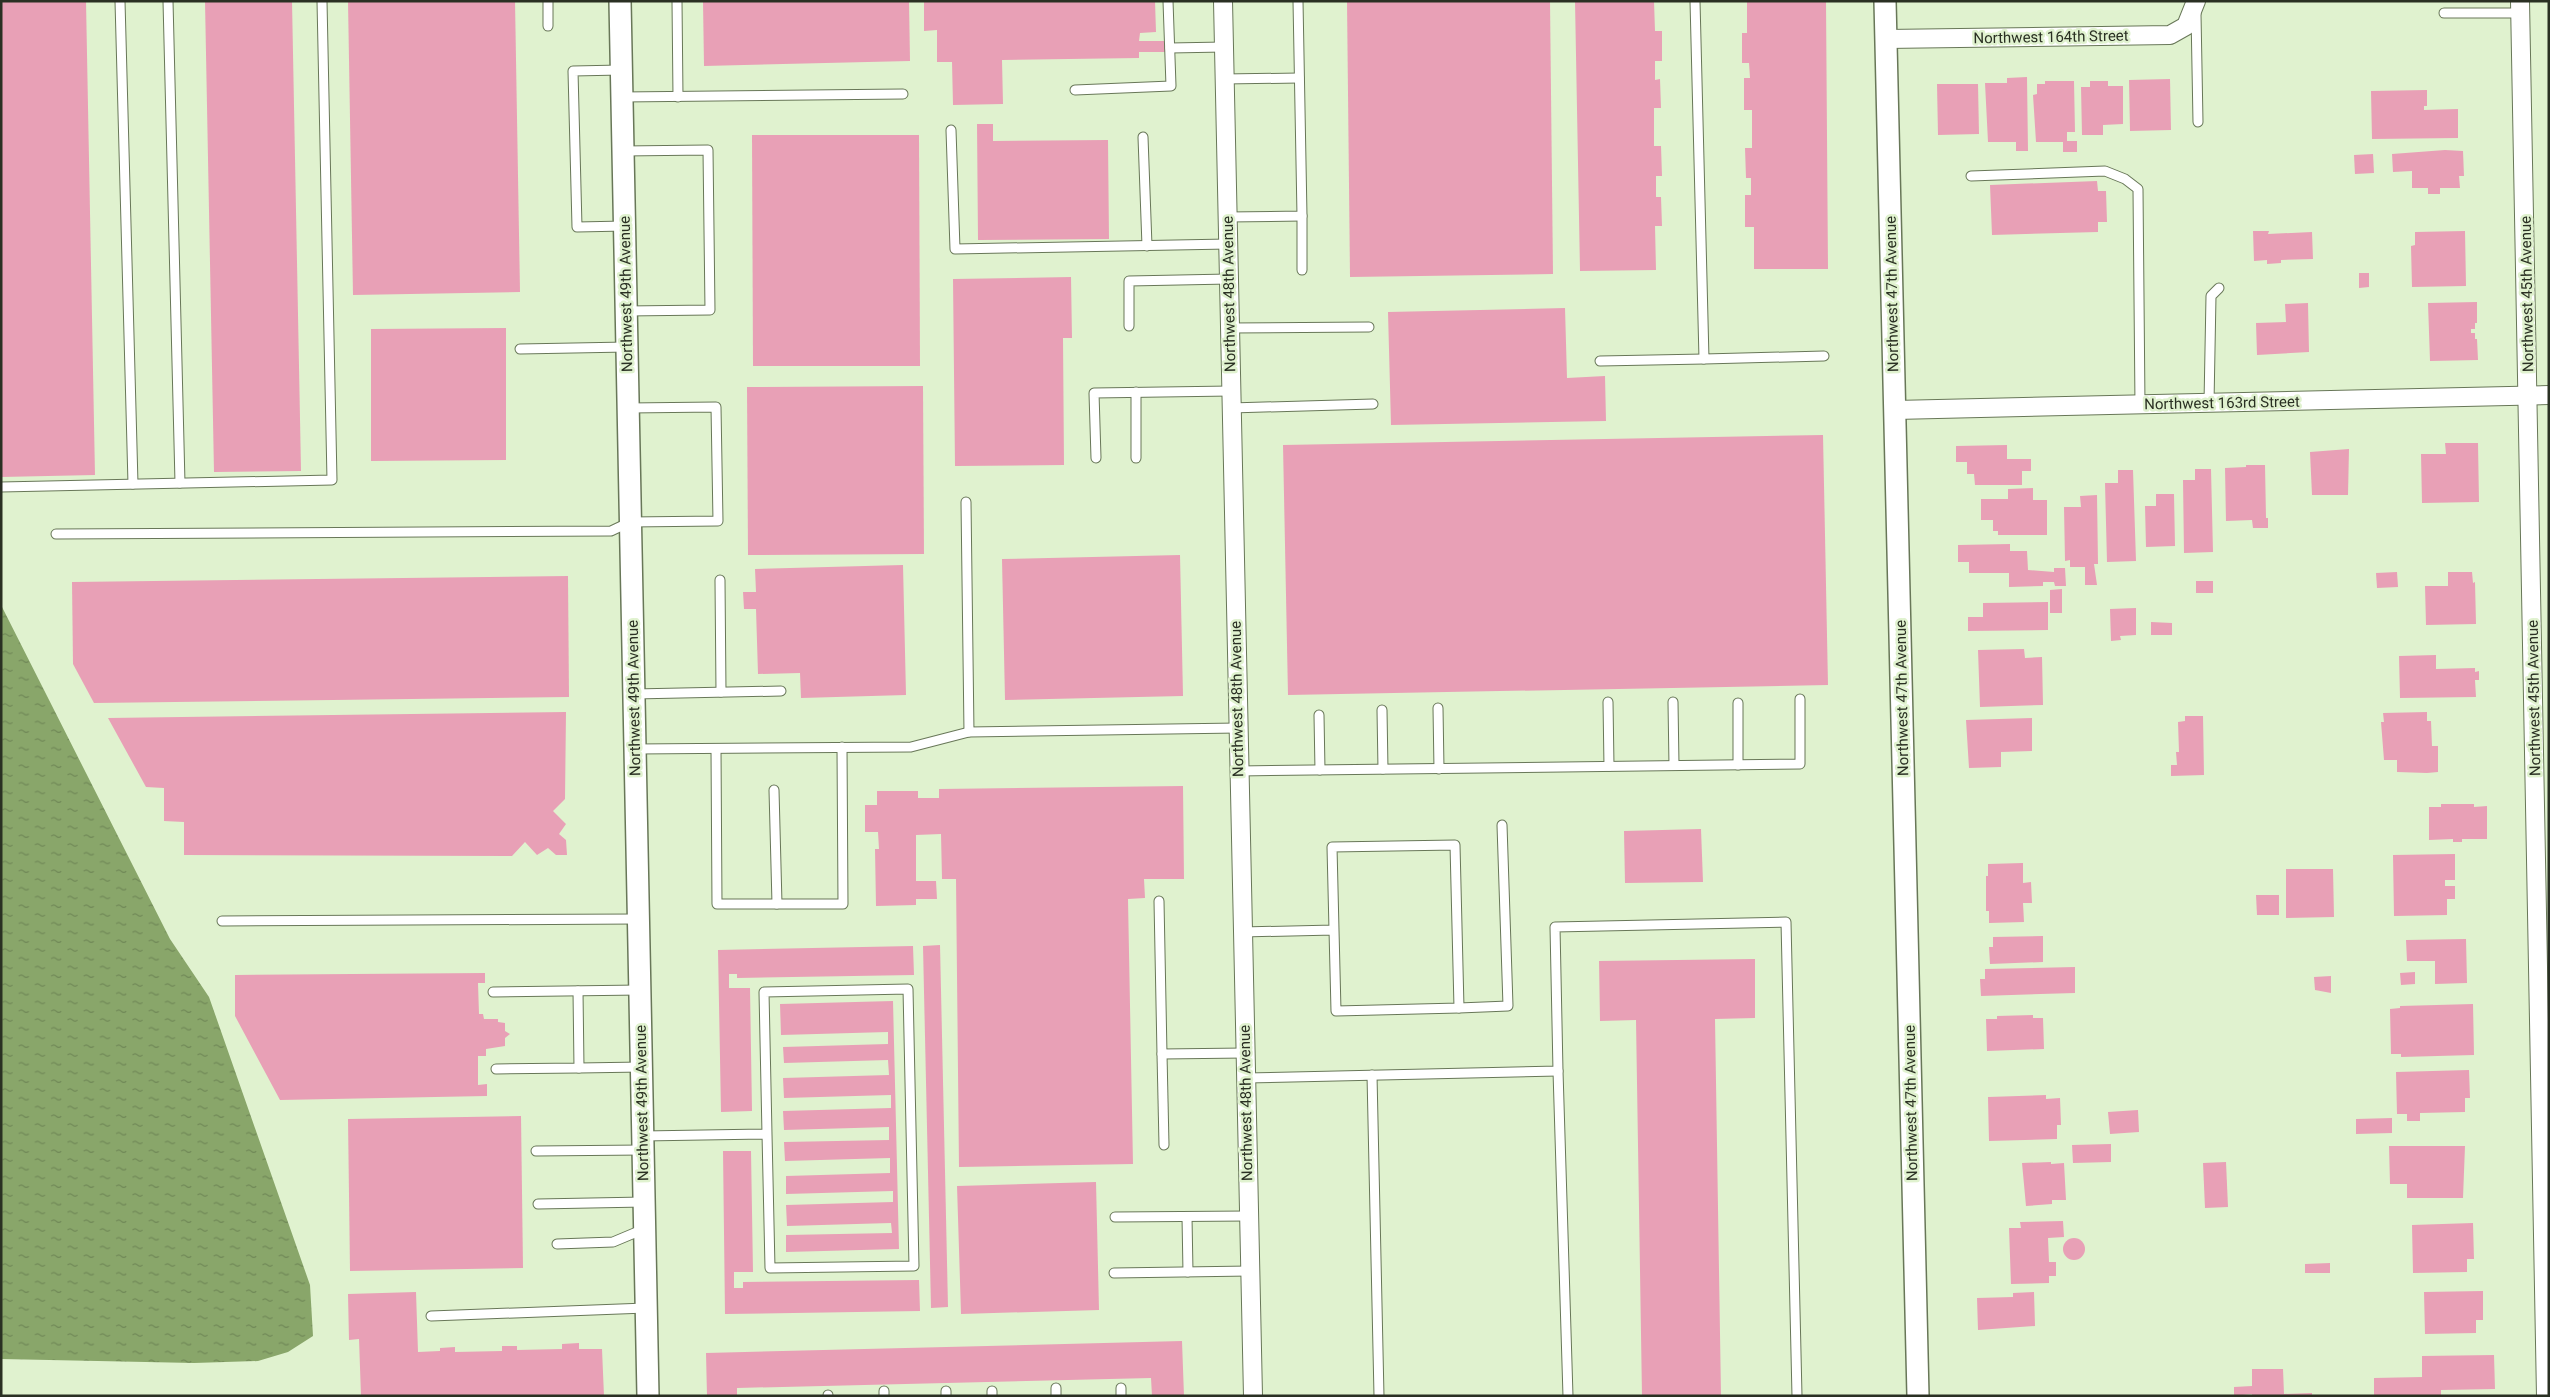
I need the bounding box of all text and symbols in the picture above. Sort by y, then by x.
street label: Northwest 164th Street [1973,27,2129,47]
street label: Northwest 49th Avenue [616,216,636,372]
street label: Northwest 48th Avenue [1219,216,1239,372]
street label: Northwest 47th Avenue [1882,216,1902,372]
street label: Northwest 45th Avenue [2517,216,2537,372]
street label: Northwest 163rd Street [2144,393,2300,413]
street label: Northwest 49th Avenue [624,620,644,776]
street label: Northwest 47th Avenue [1892,620,1912,776]
street label: Northwest 45th Avenue [2524,620,2544,776]
street label: Northwest 48th Avenue [1227,621,1247,777]
street label: Northwest 49th Avenue [632,1025,652,1181]
street label: Northwest 48th Avenue [1236,1025,1256,1181]
street label: Northwest 47th Avenue [1901,1025,1921,1181]

